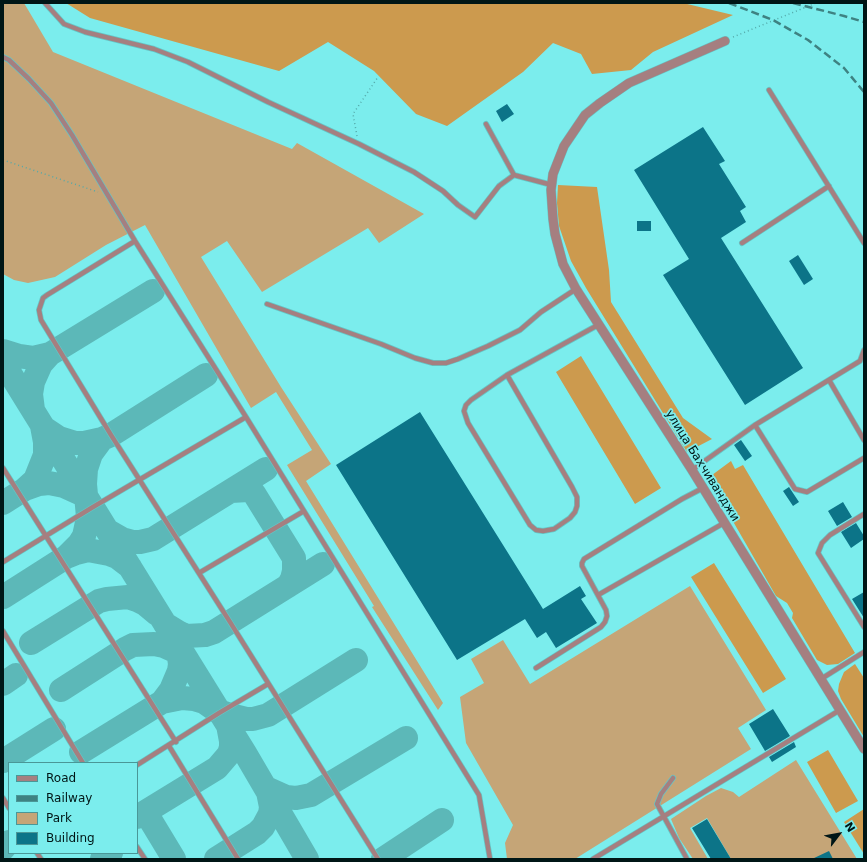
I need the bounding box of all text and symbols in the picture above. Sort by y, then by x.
street label: улица Бахчиванджи [662,408,742,524]
legend [8,762,138,854]
text: Road [46,771,76,785]
text: Railway [46,791,92,805]
text: Park [46,811,72,825]
north arrow [819,814,859,854]
text: N [842,820,858,835]
text: Building [46,831,95,845]

